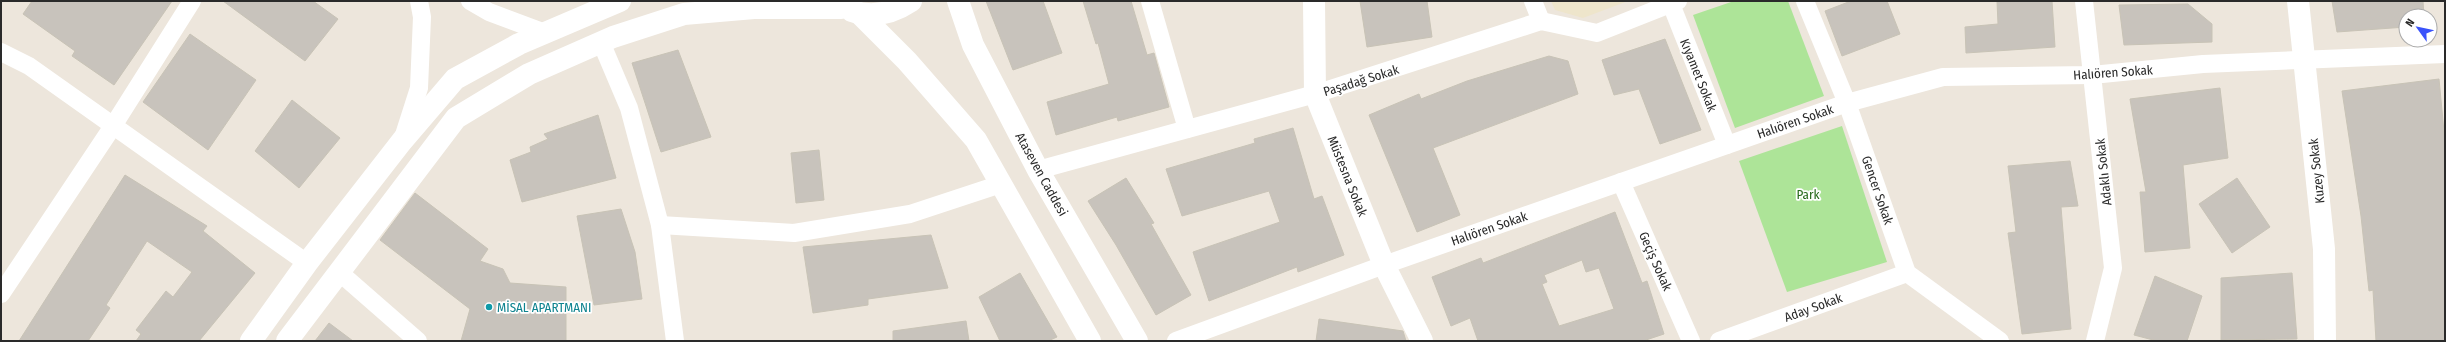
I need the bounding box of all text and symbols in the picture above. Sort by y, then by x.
north arrow [2398,8,2438,48]
text: N [2403,17,2417,29]
street label: Kıyamet Sokak [1677,36,1720,115]
street label: Paşadağ Sokak [1322,62,1402,99]
street label: Halıören Sokak [2073,62,2154,83]
street label: Halıören Sokak [1755,101,1836,142]
street label: Ataseven Caddesi [1012,130,1071,219]
street label: Müstesna Sokak [1325,134,1371,219]
street label: Adaklı Sokak [2092,137,2114,206]
street label: Kuzey Sokak [2306,137,2327,204]
street label: Gencer Sokak [1859,154,1897,227]
park label: Park [1796,187,1820,202]
street label: Halıören Sokak [1449,208,1530,249]
street label: Geçiş Sokak [1636,229,1676,294]
street label: Aday Sokak [1782,290,1845,325]
place label: MİSAL APARTMANI [497,300,591,315]
marker: MİSAL APARTMANI [484,302,494,312]

